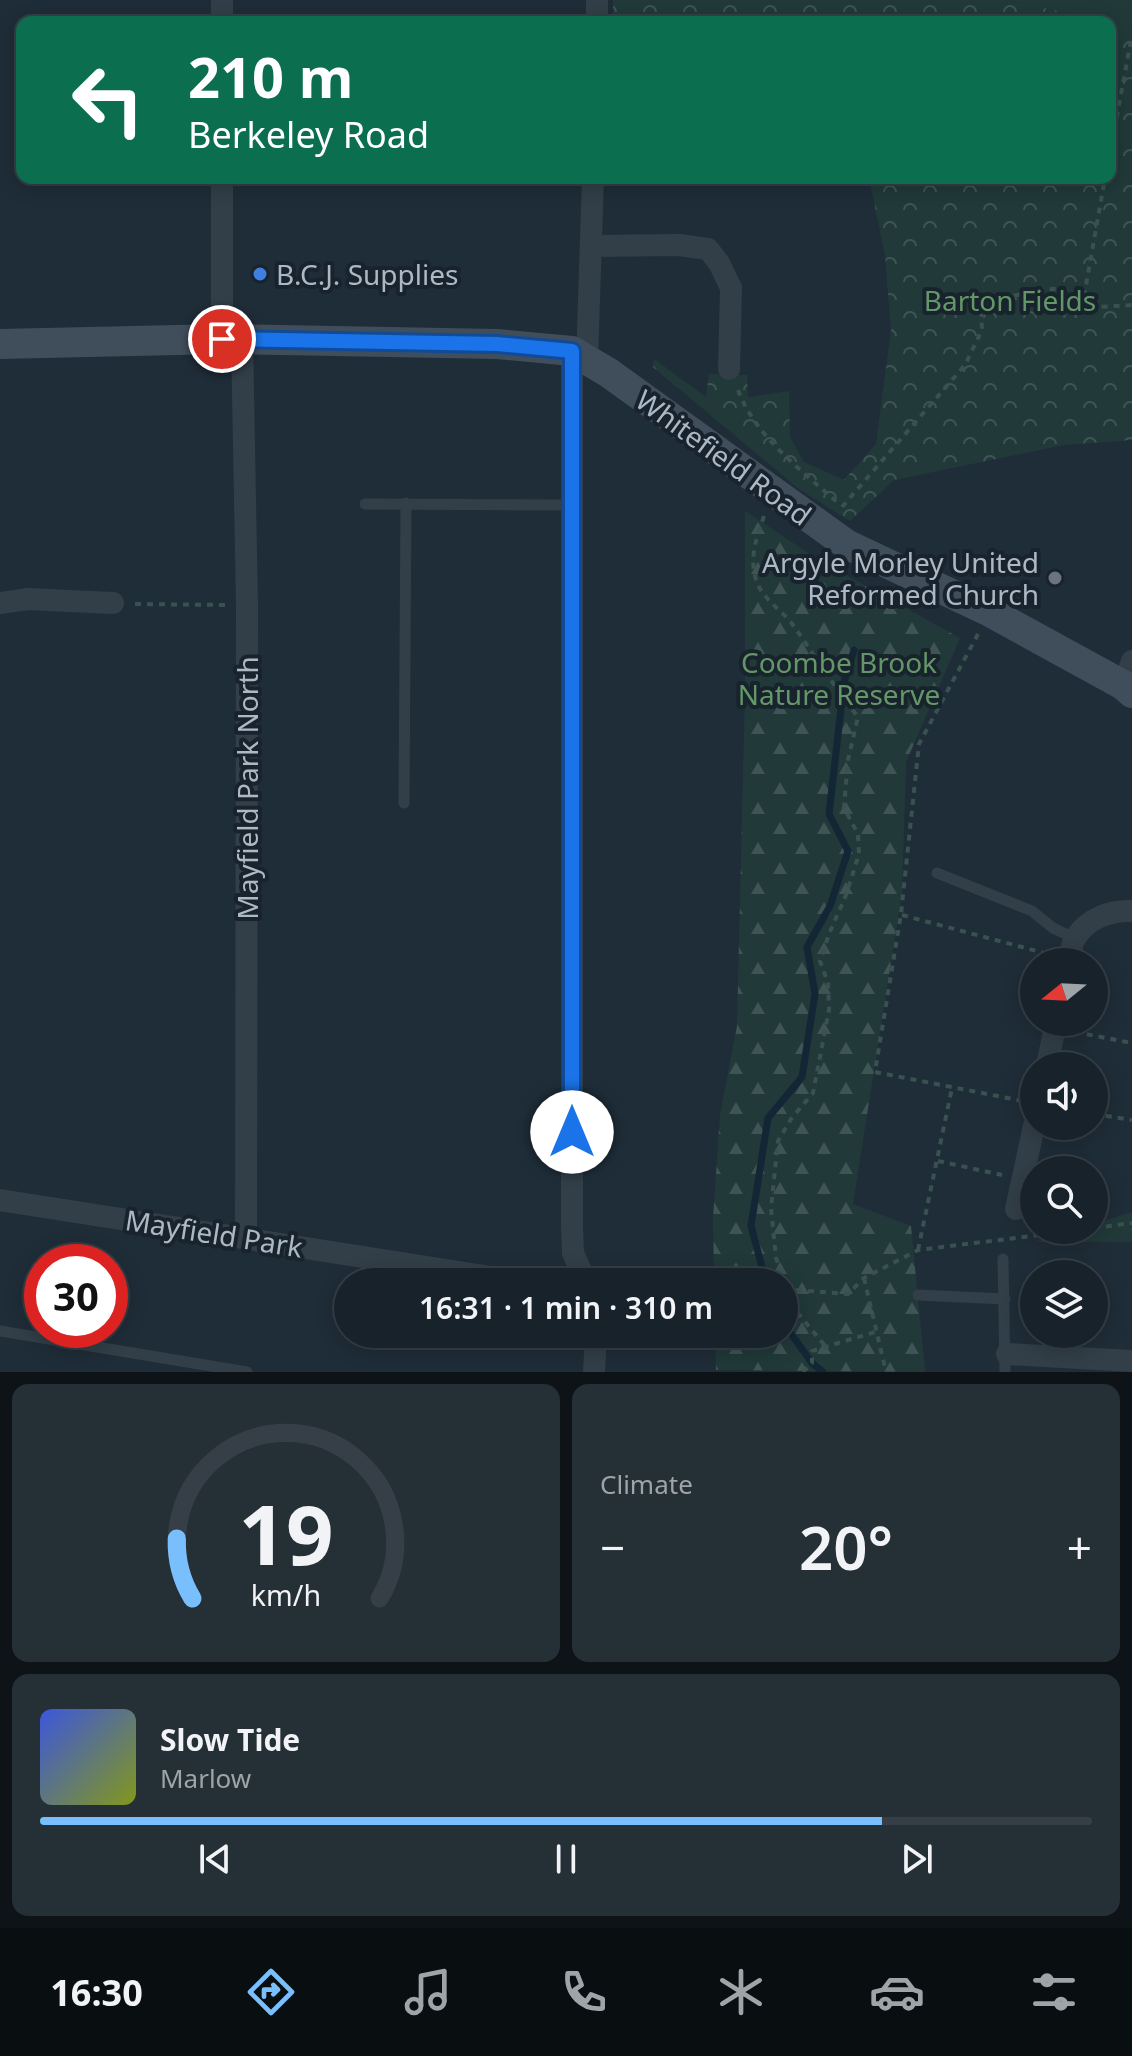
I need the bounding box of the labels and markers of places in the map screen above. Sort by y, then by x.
place label: B.C.J. Supplies [276,255,458,293]
marker: B.C.J. Supplies [251,265,269,283]
pin [188,305,256,373]
place label: Argyle Morley United Reformed Church [762,543,1039,613]
marker: Argyle Morley United Reformed Church [1046,569,1064,587]

